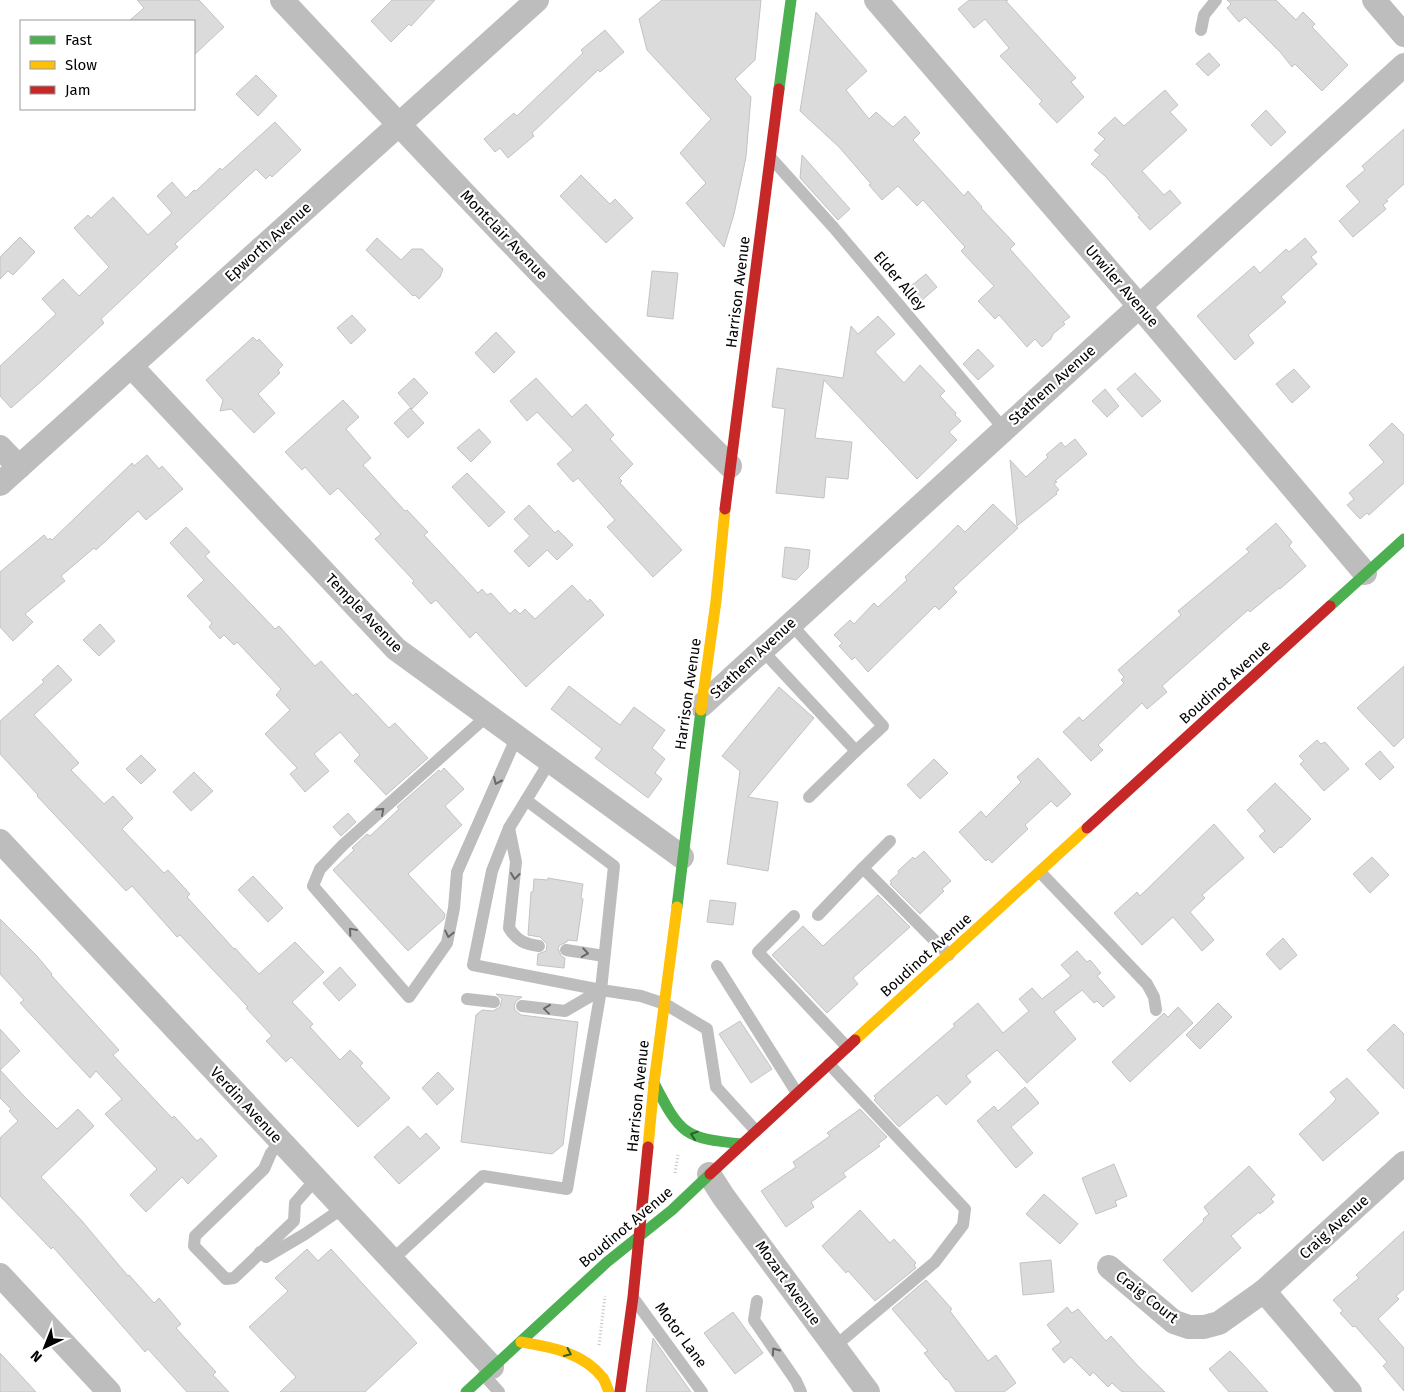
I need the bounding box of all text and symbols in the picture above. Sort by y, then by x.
legend [20,20,195,110]
text: Fast [65,31,92,49]
text: Slow [65,56,97,74]
text: Jam [65,81,91,99]
street label: Montclair Avenue [457,186,551,284]
street label: Epworth Avenue [221,198,315,286]
street label: Harrison Avenue [722,235,754,349]
street label: Urwiler Avenue [1081,241,1163,331]
street label: Elder Alley [870,248,930,315]
street label: Stathem Avenue [1005,341,1099,429]
street label: Temple Avenue [322,570,406,656]
street label: Stathem Avenue [706,614,800,702]
street label: Boudinot Avenue [1176,636,1274,728]
street label: Harrison Avenue [671,637,705,751]
one-way arrow [492,776,503,785]
one-way arrow [376,808,385,817]
one-way arrow [510,872,521,880]
street label: Boudinot Avenue [877,909,975,1001]
one-way arrow [349,928,358,937]
one-way arrow [444,930,455,939]
one-way arrow [582,947,590,958]
one-way arrow [542,1004,550,1015]
street label: Harrison Avenue [623,1039,653,1153]
street label: Verdin Avenue [206,1063,286,1147]
one-way arrow [691,1131,699,1141]
street label: Boudinot Avenue [576,1183,676,1271]
street label: Craig Avenue [1296,1191,1372,1263]
street label: Mozart Avenue [751,1237,825,1329]
street label: Craig Court [1112,1267,1182,1327]
street label: Motor Lane [651,1299,711,1371]
north arrow [20,1322,70,1372]
text: N [27,1347,46,1366]
one-way arrow [563,1347,572,1357]
one-way arrow [772,1347,781,1357]

